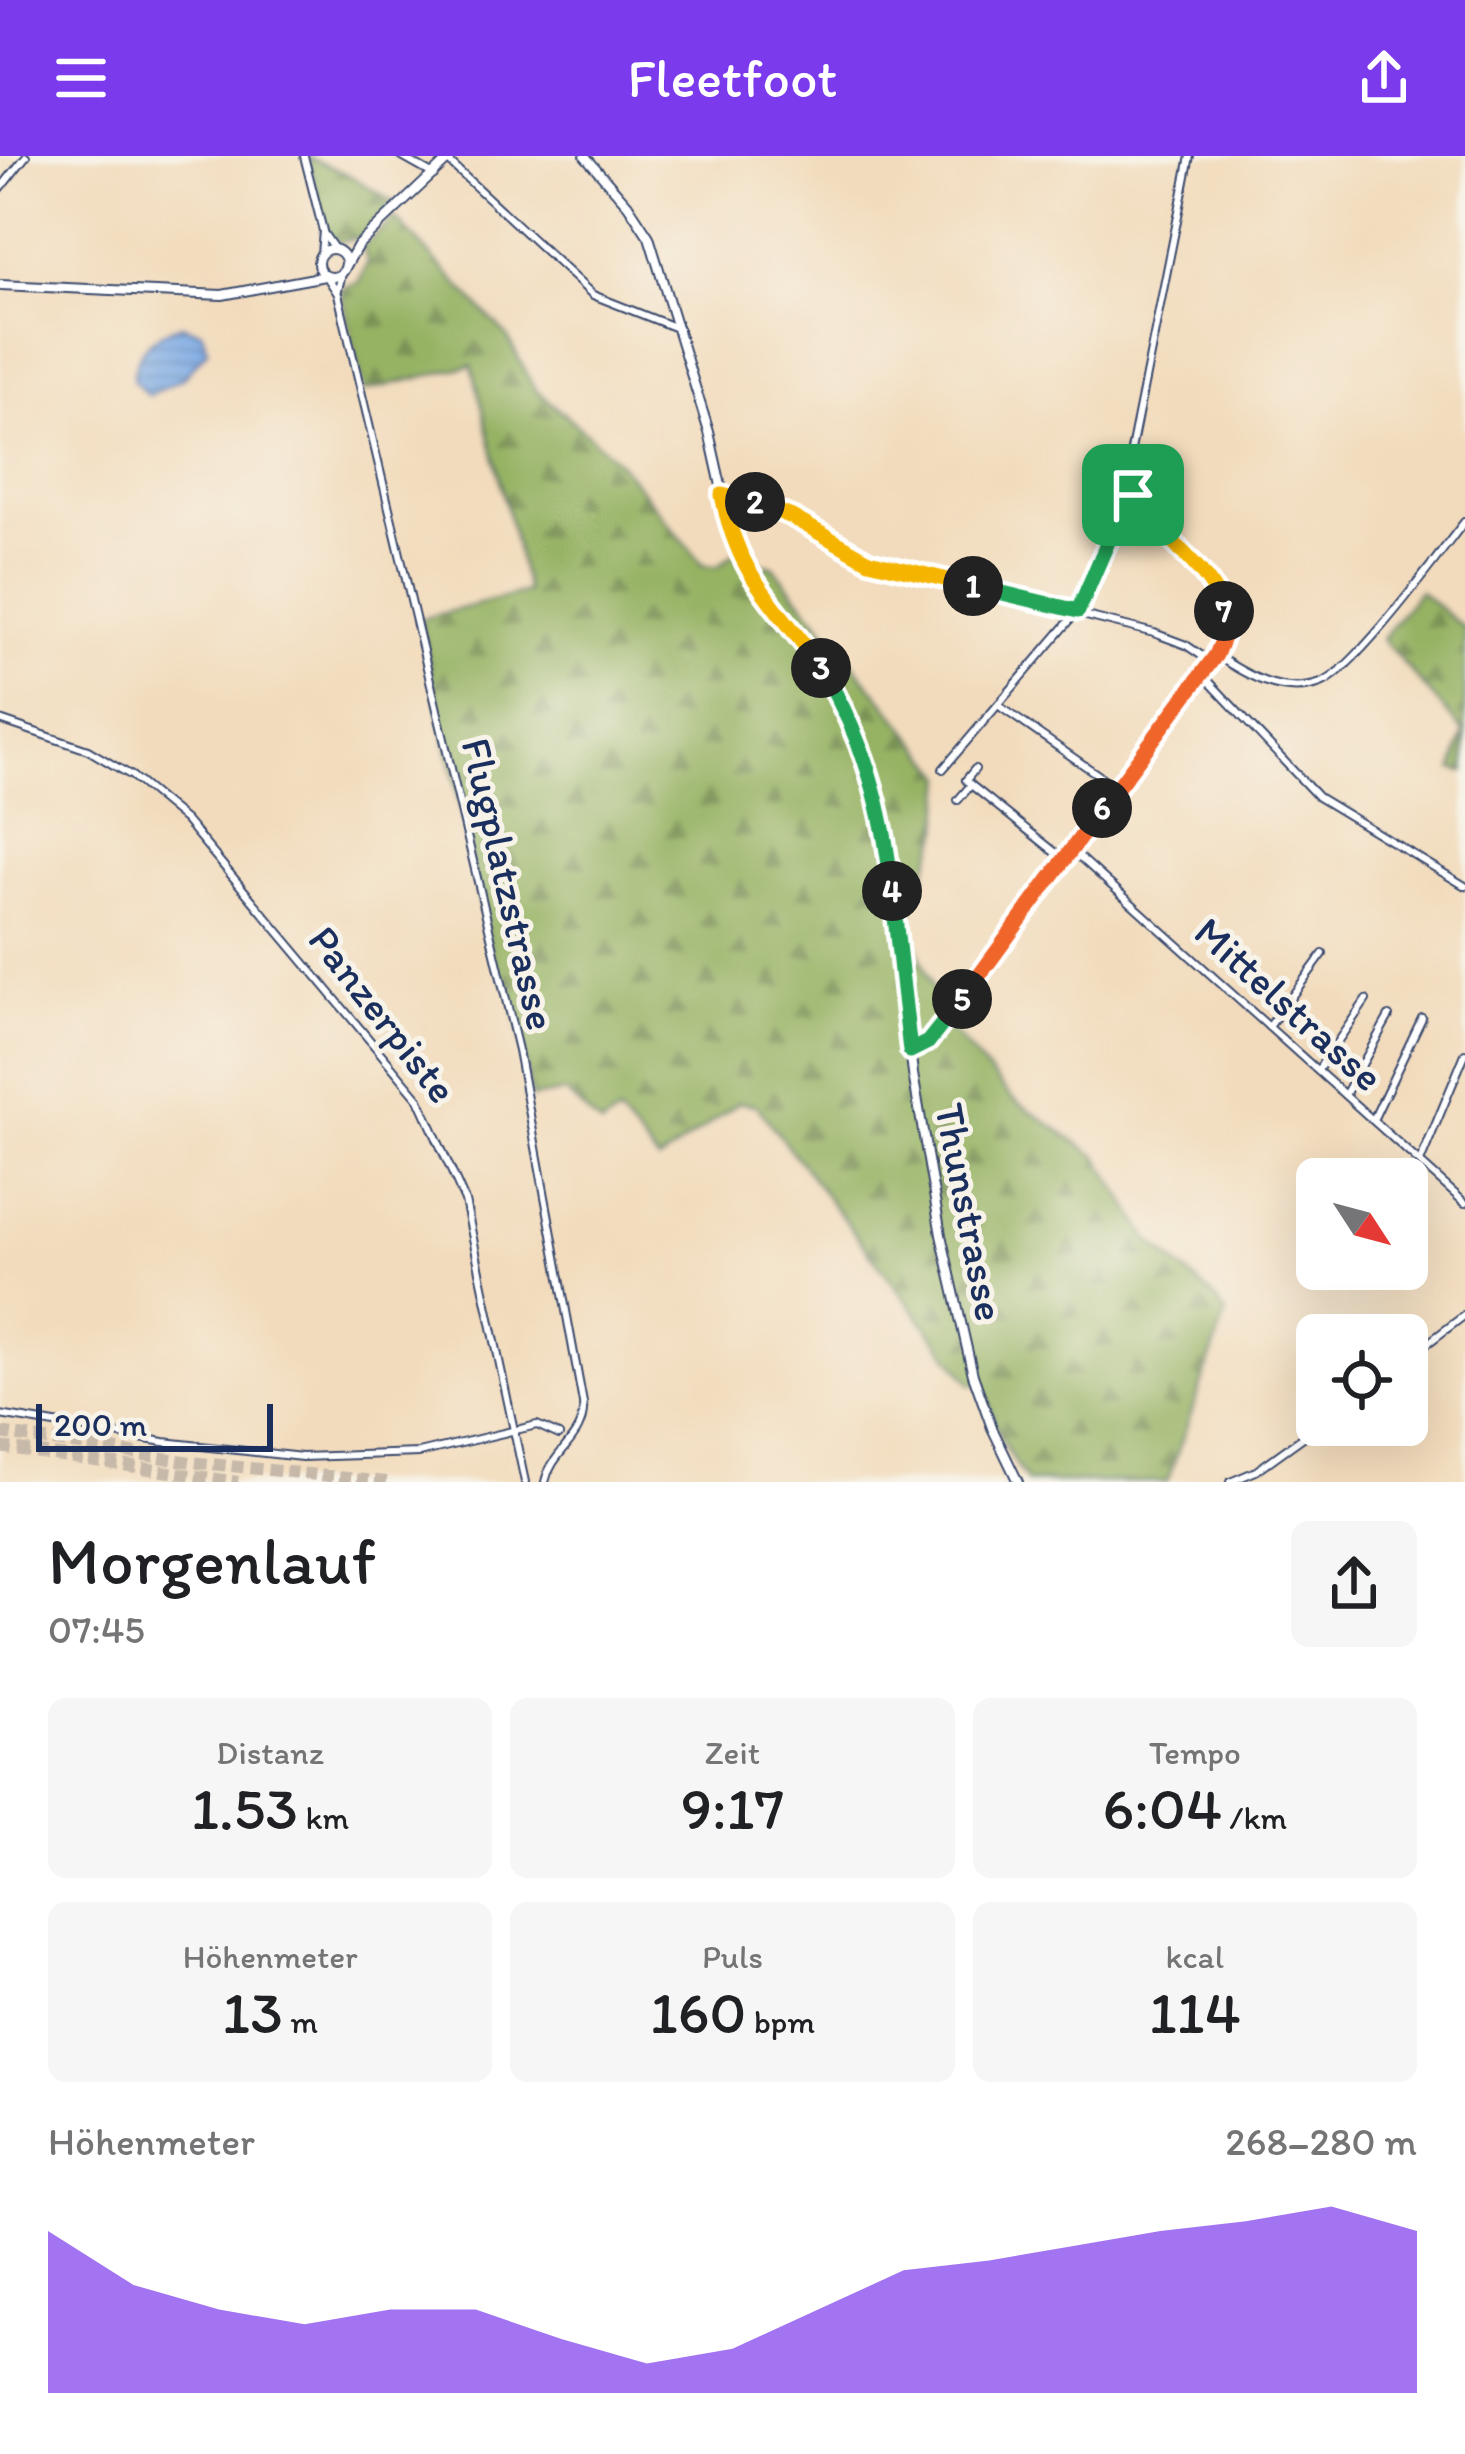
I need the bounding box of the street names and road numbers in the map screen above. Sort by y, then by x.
street label: Flugplatzstrasse [451,733,567,1035]
street label: Mittelstrasse [1184,906,1394,1102]
street label: Panzerpiste [298,915,468,1113]
street label: Thunstrasse [924,1099,1016,1325]

